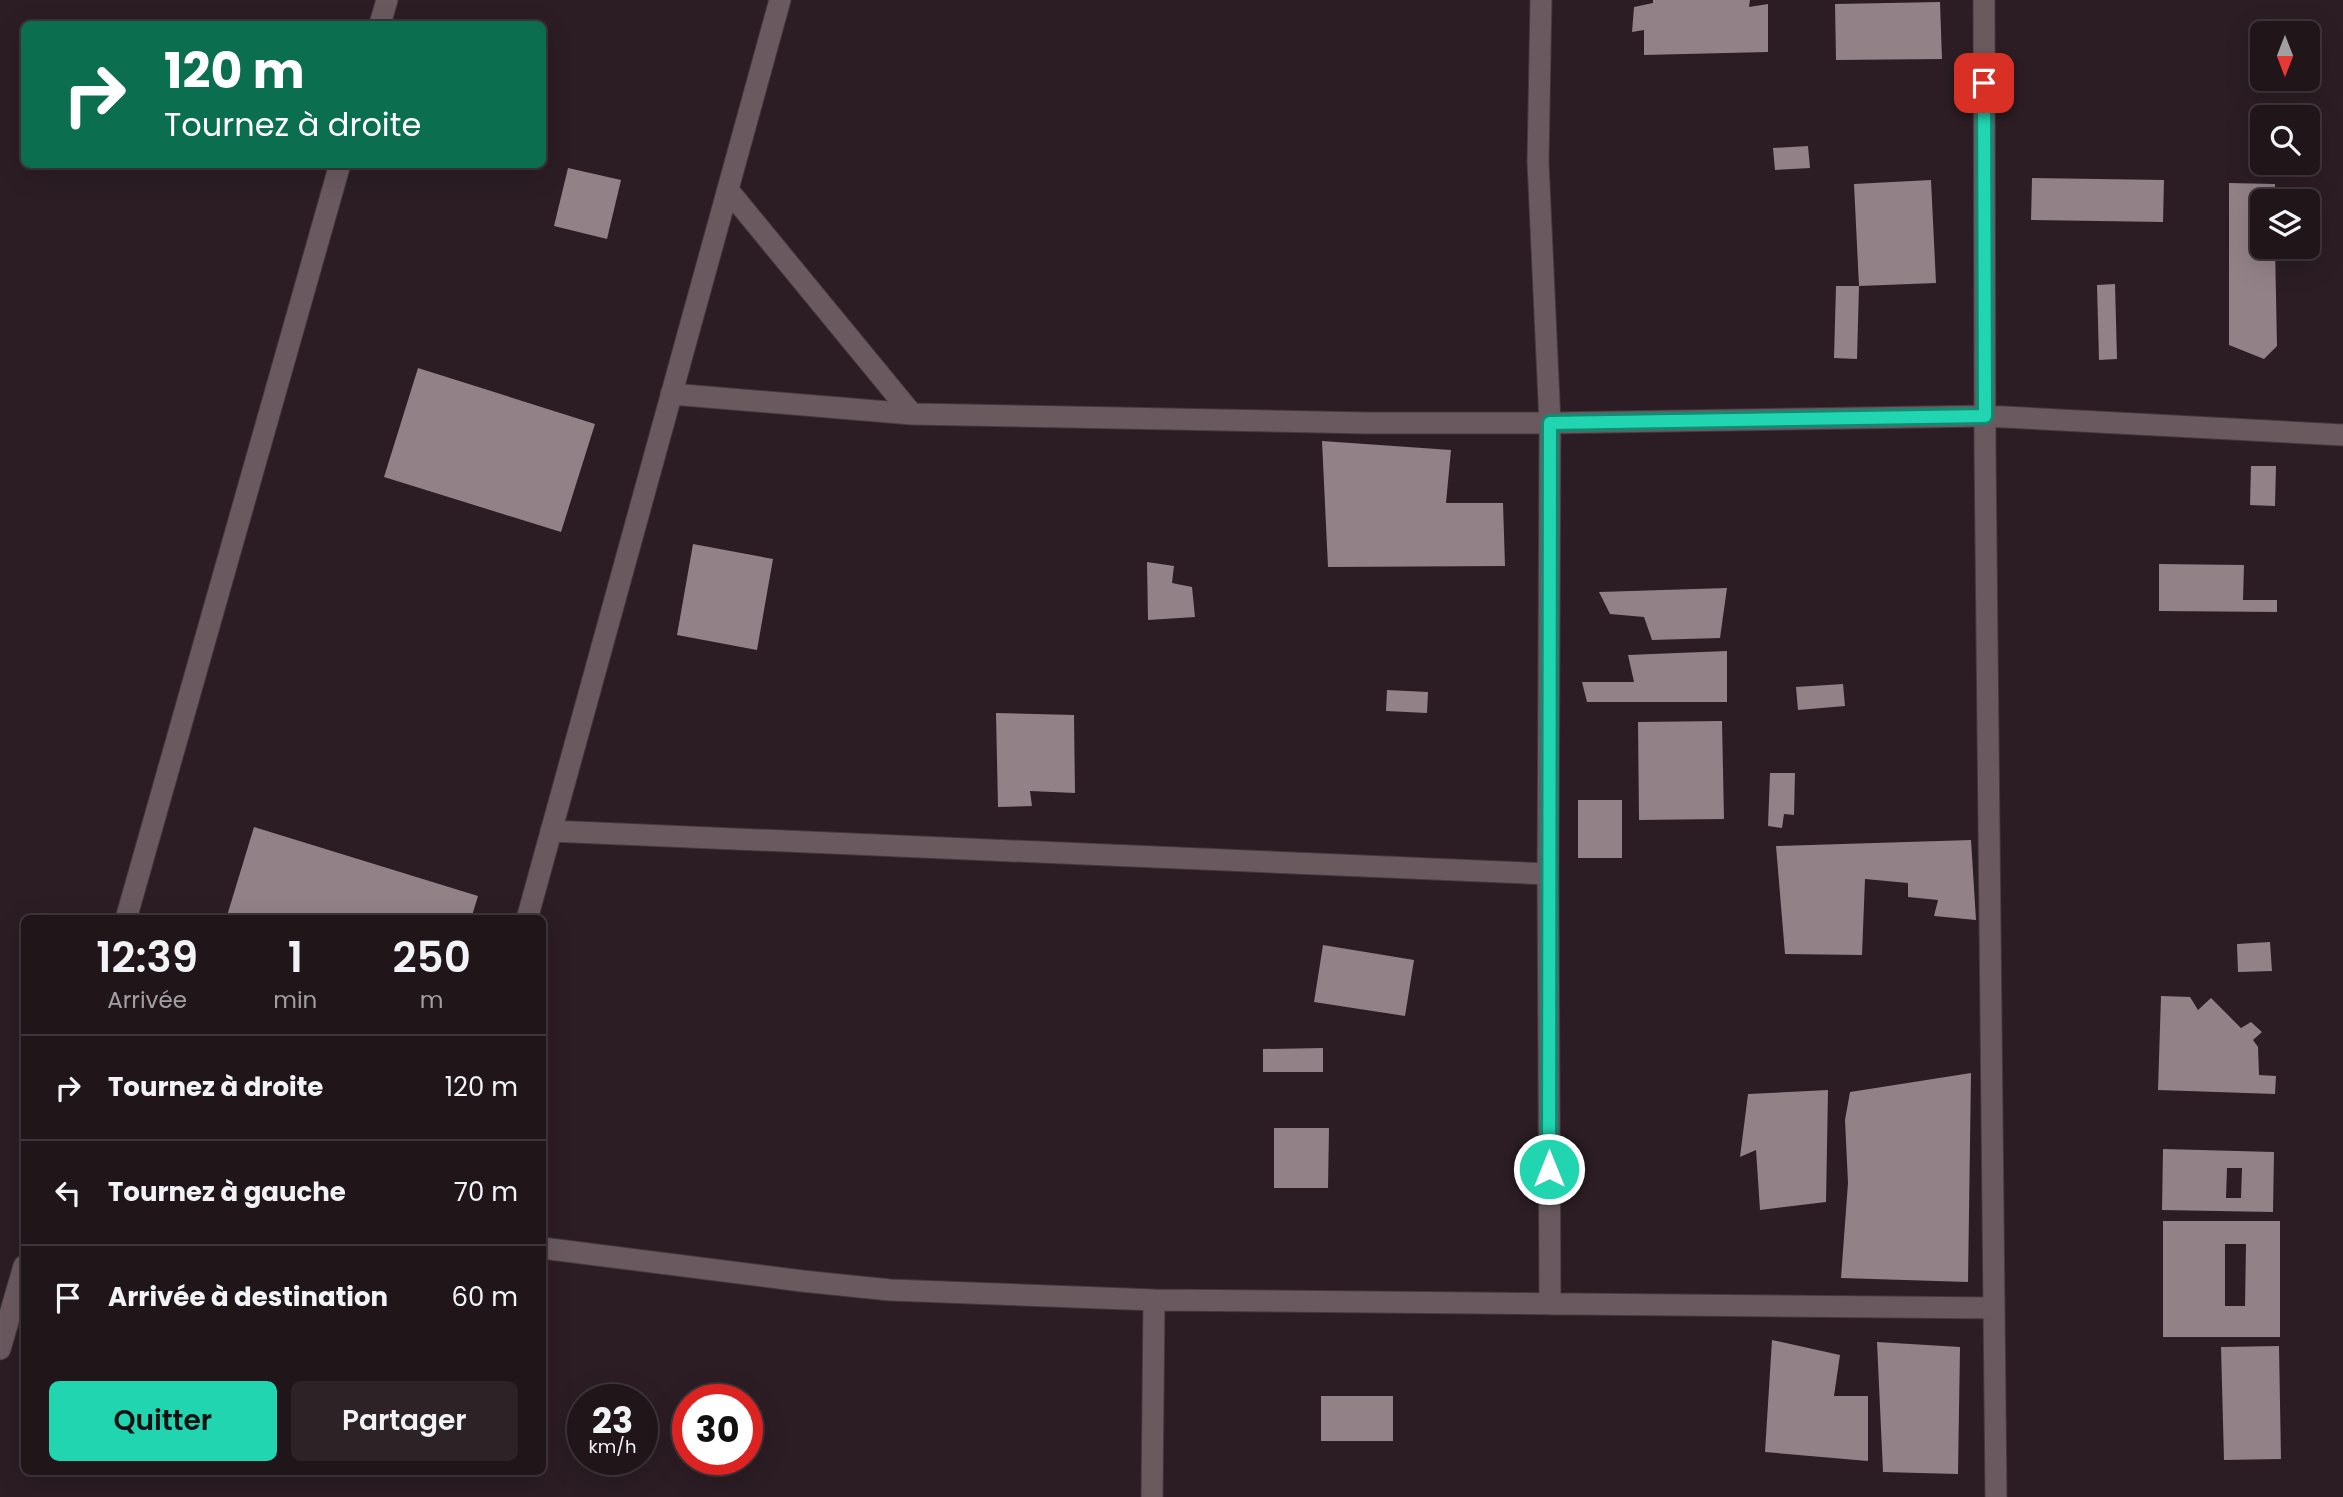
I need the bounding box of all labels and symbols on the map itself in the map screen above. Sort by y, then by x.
north arrow [2250,21,2320,91]
pin [1954,53,2014,113]
position arrow [1512,1132,1586,1206]
speed limit sign: 30 [672,1384,763,1475]

